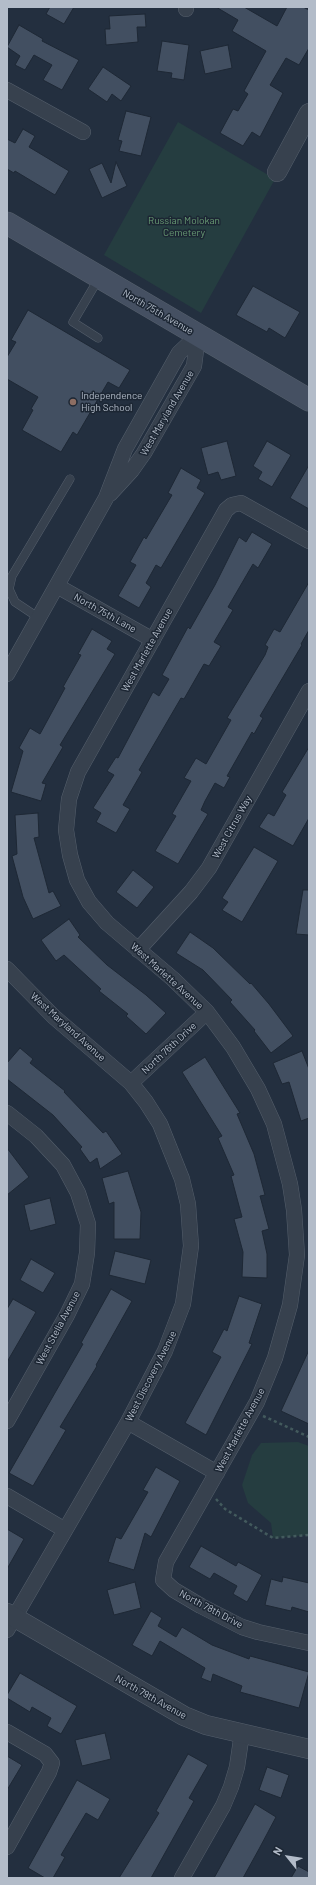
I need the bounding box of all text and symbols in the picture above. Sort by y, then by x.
park label: Russian Molokan Cemetery [148,215,220,238]
street label: North 75th Avenue [120,287,196,337]
street label: West Maryland Avenue [138,368,196,458]
place label: Independence High School [81,390,142,414]
marker: Independence High School [68,397,78,407]
street label: North 75th Lane [72,591,138,635]
street label: West Marlette Avenue [119,606,175,694]
street label: West Citrus Way [210,793,254,861]
street label: West Marlette Avenue [128,940,206,1012]
street label: West Maryland Avenue [28,990,108,1064]
street label: North 76th Drive [139,1020,199,1076]
street label: West Stella Avenue [33,1289,83,1367]
street label: West Discovery Avenue [123,1329,179,1423]
street label: West Marlette Avenue [213,1386,267,1474]
street label: North 78th Drive [177,1587,245,1631]
street label: North 79th Avenue [113,1672,189,1722]
north arrow [268,1837,308,1877]
text: N [270,1844,285,1857]

